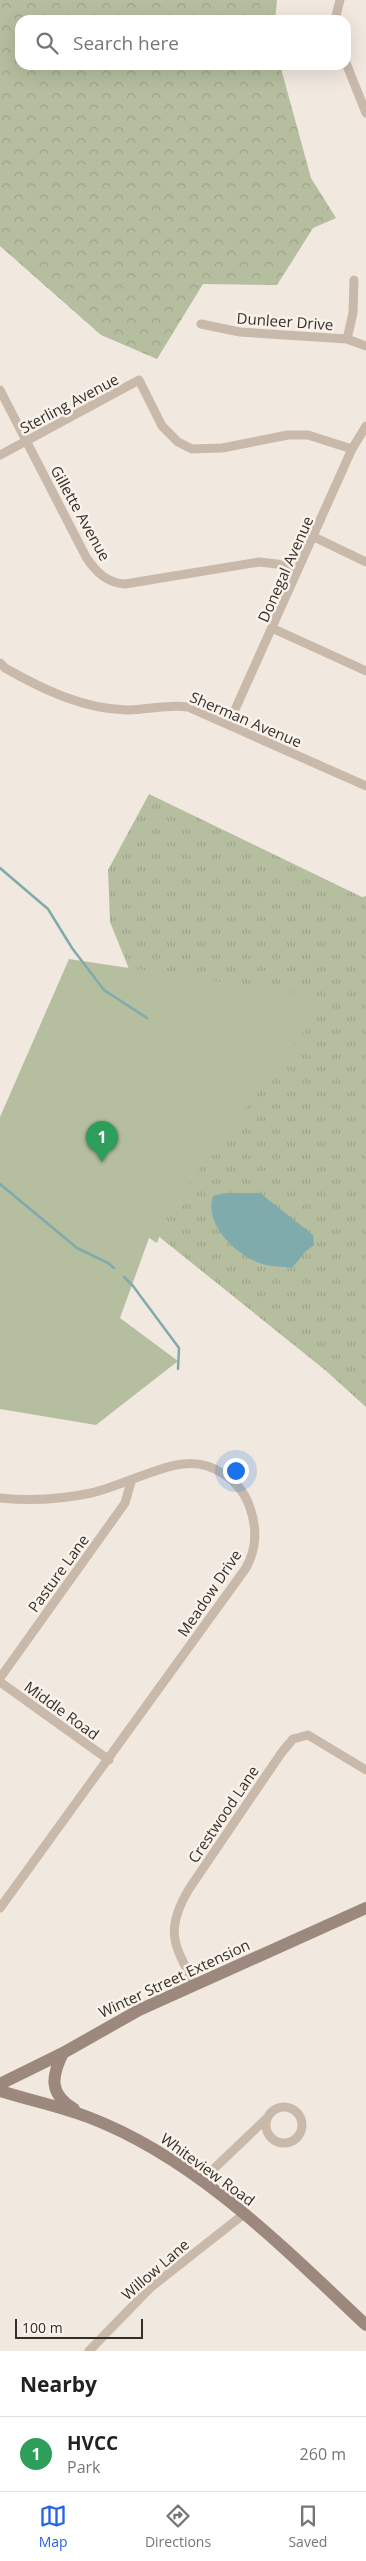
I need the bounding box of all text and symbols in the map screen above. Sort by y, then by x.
search box [15,15,351,70]
icon: search [33,29,61,57]
text: Search here [73,30,179,56]
street label: Dunleer Drive [236,308,334,334]
street label: Sterling Avenue [16,369,122,437]
street label: Gillette Avenue [47,462,115,564]
street label: Donegal Avenue [253,513,317,625]
street label: Sherman Avenue [187,686,305,752]
pin: 1 [86,1121,118,1162]
your location [223,1458,249,1484]
street label: Pasture Lane [23,1530,93,1616]
street label: Meadow Drive [173,1546,245,1640]
street label: Middle Road [21,1676,103,1744]
street label: Crestwood Lane [183,1762,263,1866]
street label: Winter Street Extension [95,1934,253,2022]
street label: Whiteview Road [157,2128,259,2210]
street label: Willow Lane [117,2234,193,2304]
scale bar [15,2316,142,2339]
text: 100 m [22,2318,63,2337]
text: Nearby [20,2370,97,2398]
text: HVCC [67,2430,118,2456]
text: 1 [31,2443,41,2465]
text: 260 m [300,2443,346,2465]
text: Park [67,2456,100,2478]
tab: Map [39,2502,68,2551]
tab: Directions [145,2502,211,2551]
tab: Saved [288,2502,327,2551]

